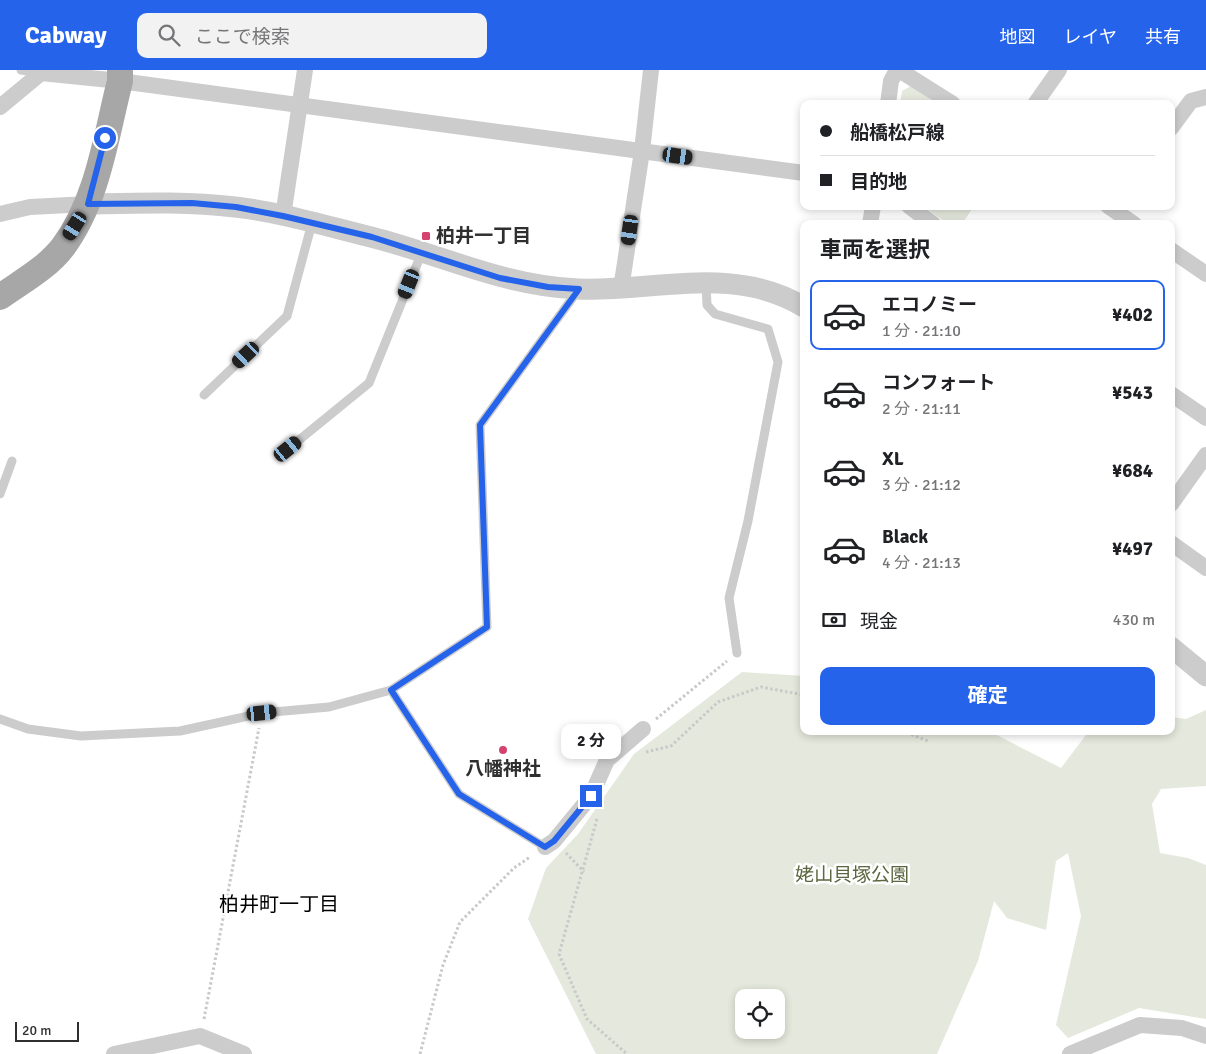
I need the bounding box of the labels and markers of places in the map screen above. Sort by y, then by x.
place label: 柏井一丁目 [436,224,531,248]
marker: 柏井一丁目 [420,230,432,242]
marker: 八幡神社 [497,744,509,756]
place label: 八幡神社 [465,757,541,781]

